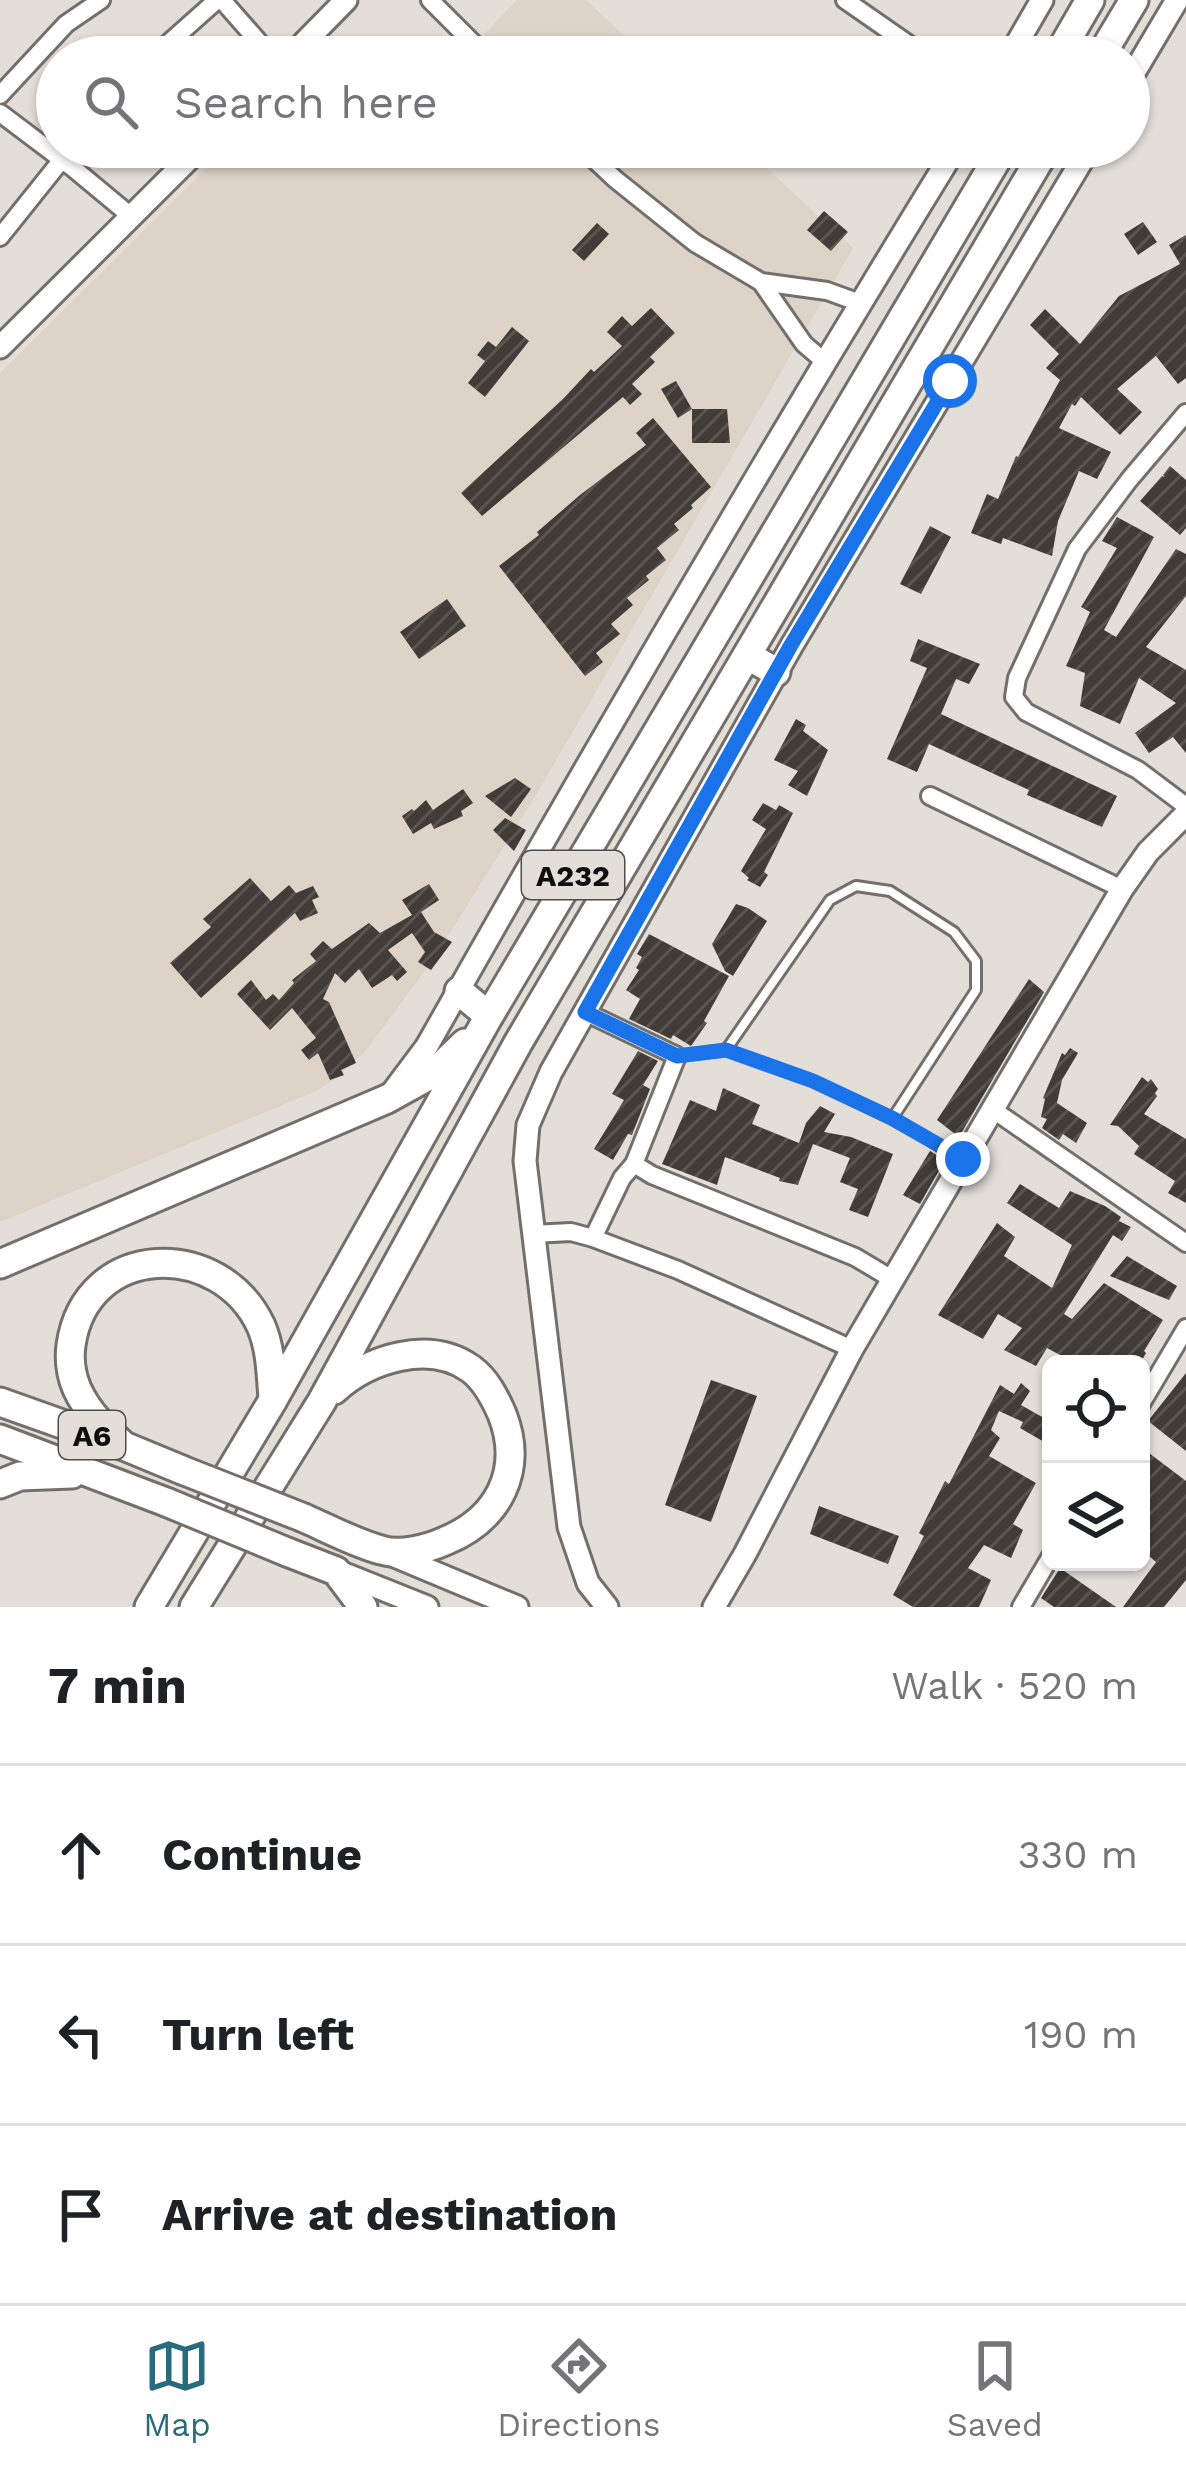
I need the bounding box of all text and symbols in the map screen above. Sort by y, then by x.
search box [36,36,1150,168]
icon: search [78,69,144,135]
text: Search here [174,76,438,129]
route start [923,354,977,408]
road number: A232 [522,851,624,899]
route end [936,1132,990,1186]
map controls [1042,1355,1150,1571]
button: locate [1042,1355,1150,1463]
road number: A6 [59,1411,125,1459]
button: layers [1042,1463,1150,1571]
text: 7 min [48,1656,187,1715]
text: Walk · 520 m [891,1663,1138,1708]
icon: ahead [48,1822,114,1888]
text: Continue [162,1828,362,1881]
text: 330 m [1018,1832,1138,1877]
icon: left [48,2002,114,2068]
text: Turn left [162,2008,354,2061]
text: 190 m [1024,2012,1138,2057]
icon: arrive [48,2182,114,2248]
text: Arrive at destination [162,2188,617,2241]
tab: Map [143,2333,211,2444]
tab: Directions [497,2333,660,2444]
tab: Saved [947,2333,1043,2444]

